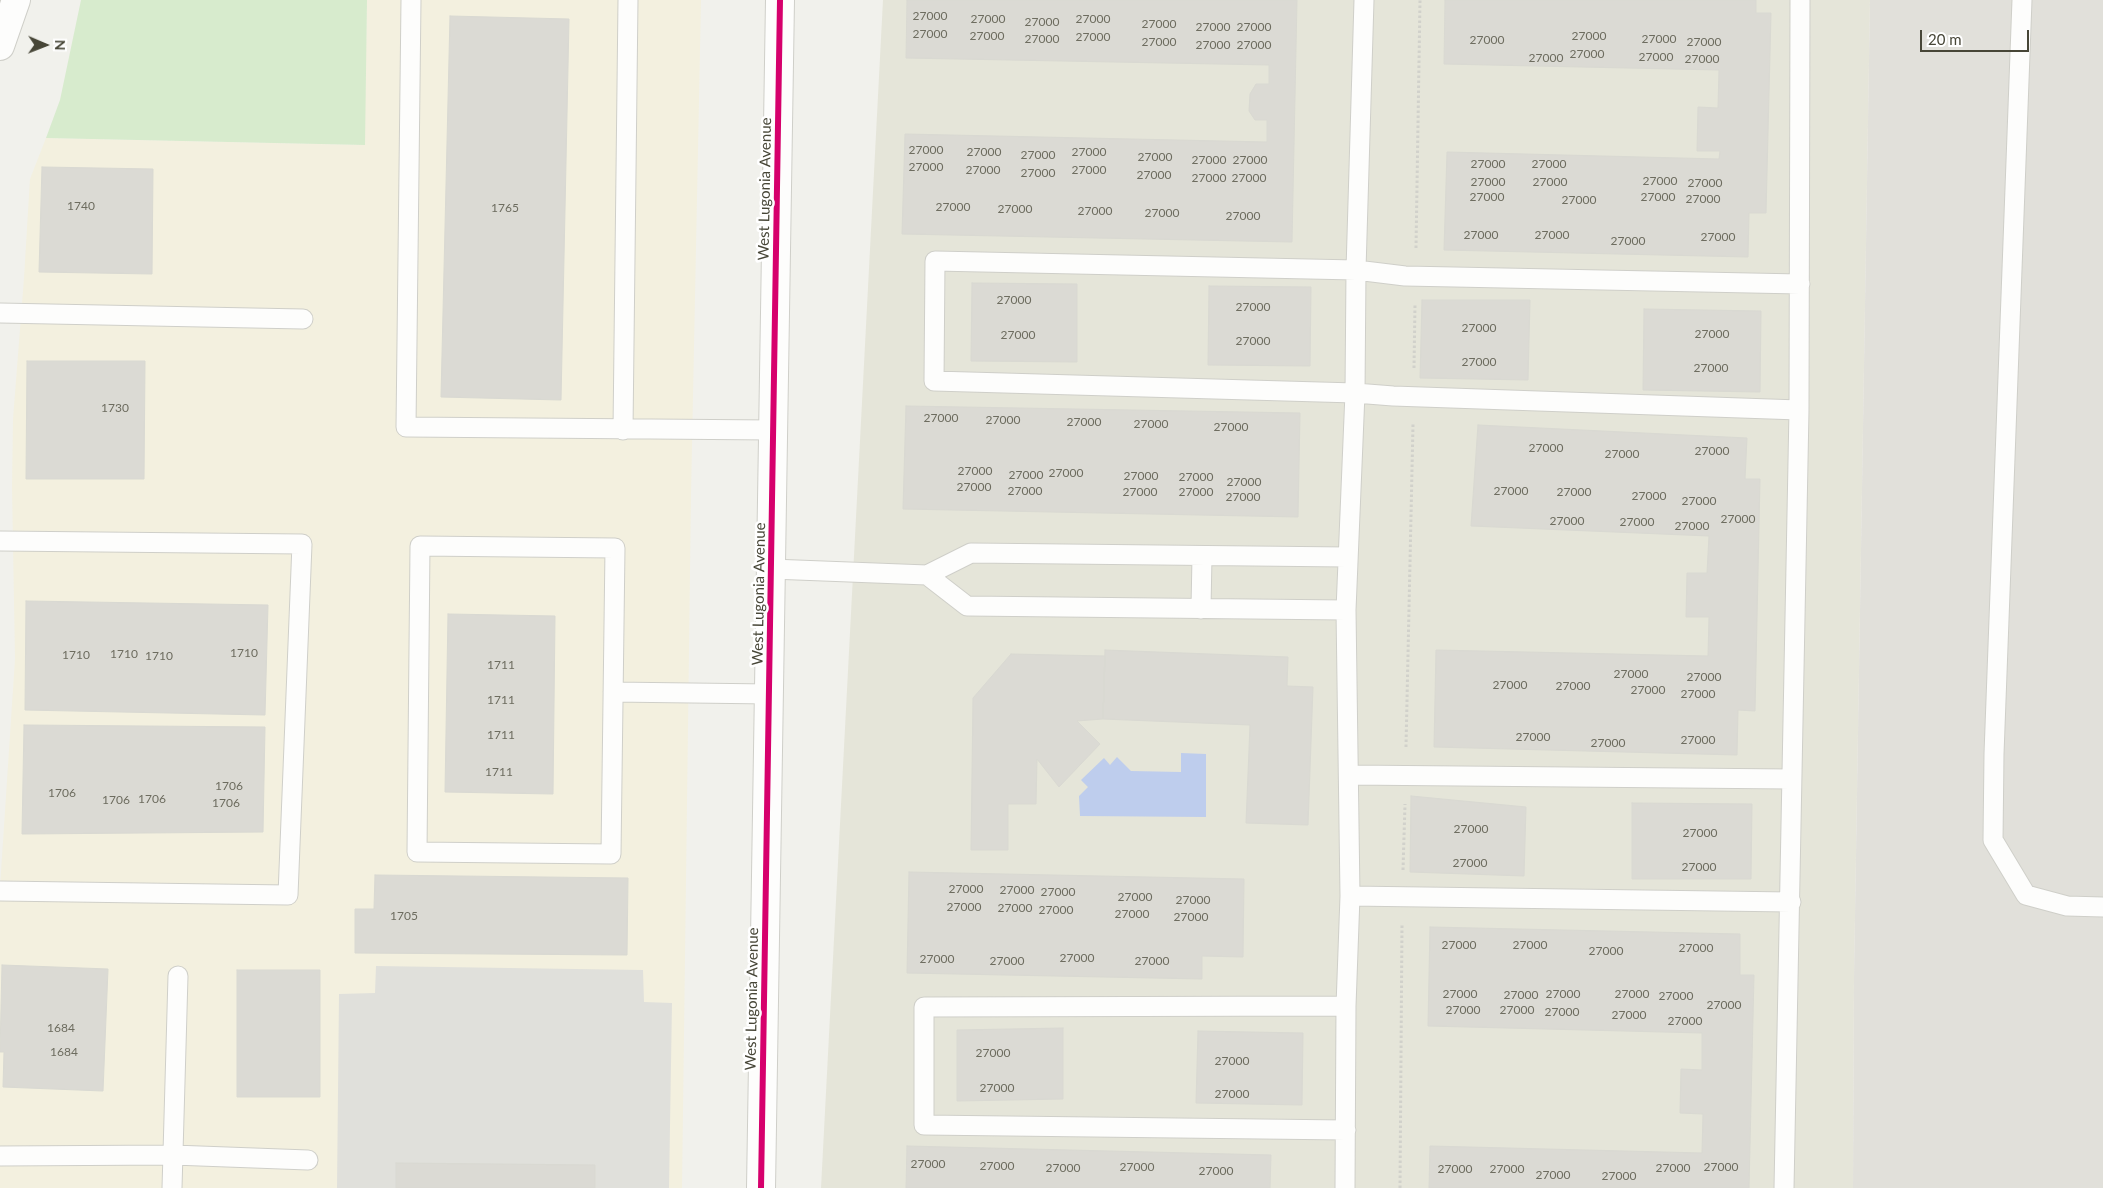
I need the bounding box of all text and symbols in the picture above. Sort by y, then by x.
house number: 27000 [913,9,947,23]
house number: 27000 [971,12,1005,26]
house number: 27000 [1076,12,1110,26]
house number: 27000 [1025,15,1059,29]
house number: 27000 [1142,17,1176,31]
north arrow [20,20,70,70]
house number: 27000 [1196,20,1230,34]
house number: 27000 [1237,20,1271,34]
scale bar [1923,20,2032,52]
house number: 27000 [913,27,947,41]
house number: 27000 [970,29,1004,43]
house number: 27000 [1572,29,1606,43]
house number: 27000 [1076,30,1110,44]
text: 20 m [1928,30,1962,48]
house number: 27000 [1025,32,1059,46]
house number: 27000 [1642,32,1676,46]
house number: 27000 [1470,33,1504,47]
house number: 27000 [1142,35,1176,49]
house number: 27000 [1687,35,1721,49]
house number: 27000 [1196,38,1230,52]
house number: 27000 [1237,38,1271,52]
text: N [52,40,69,51]
house number: 27000 [1570,47,1604,61]
house number: 27000 [1639,50,1673,64]
house number: 27000 [1529,51,1563,65]
house number: 27000 [1685,52,1719,66]
street label: West Lugonia Avenue [755,117,775,261]
house number: 27000 [909,143,943,157]
house number: 27000 [967,145,1001,159]
house number: 27000 [1072,145,1106,159]
house number: 27000 [1021,148,1055,162]
house number: 27000 [1138,150,1172,164]
house number: 27000 [1192,153,1226,167]
house number: 27000 [1233,153,1267,167]
house number: 27000 [1471,157,1505,171]
house number: 27000 [1532,157,1566,171]
house number: 27000 [909,160,943,174]
house number: 27000 [966,163,1000,177]
house number: 27000 [1072,163,1106,177]
house number: 27000 [1021,166,1055,180]
house number: 27000 [1137,168,1171,182]
house number: 27000 [1192,171,1226,185]
house number: 27000 [1232,171,1266,185]
house number: 27000 [1643,174,1677,188]
house number: 27000 [1471,175,1505,189]
house number: 27000 [1533,175,1567,189]
house number: 27000 [1688,176,1722,190]
house number: 27000 [1470,190,1504,204]
house number: 27000 [1641,190,1675,204]
house number: 27000 [1686,192,1720,206]
house number: 27000 [1562,193,1596,207]
house number: 1740 [67,199,95,213]
house number: 27000 [936,200,970,214]
house number: 1765 [491,201,519,215]
house number: 27000 [998,202,1032,216]
house number: 27000 [1078,204,1112,218]
house number: 27000 [1145,206,1179,220]
house number: 27000 [1226,209,1260,223]
house number: 27000 [1464,228,1498,242]
house number: 27000 [1535,228,1569,242]
house number: 27000 [1701,230,1735,244]
house number: 27000 [1611,234,1645,248]
house number: 27000 [997,293,1031,307]
house number: 27000 [1236,300,1270,314]
house number: 27000 [1462,321,1496,335]
house number: 27000 [1695,327,1729,341]
house number: 27000 [1001,328,1035,342]
house number: 27000 [1236,334,1270,348]
house number: 27000 [1462,355,1496,369]
house number: 27000 [1694,361,1728,375]
house number: 1730 [101,401,129,415]
house number: 27000 [924,411,958,425]
house number: 27000 [986,413,1020,427]
house number: 27000 [1067,415,1101,429]
house number: 27000 [1134,417,1168,431]
house number: 27000 [1214,420,1248,434]
house number: 27000 [1529,441,1563,455]
house number: 27000 [1695,444,1729,458]
house number: 27000 [1605,447,1639,461]
house number: 27000 [958,464,992,478]
house number: 27000 [1049,466,1083,480]
house number: 27000 [1009,468,1043,482]
house number: 27000 [1124,469,1158,483]
house number: 27000 [1179,470,1213,484]
house number: 27000 [1227,475,1261,489]
house number: 27000 [957,480,991,494]
house number: 27000 [1008,484,1042,498]
house number: 27000 [1494,484,1528,498]
house number: 27000 [1123,485,1157,499]
house number: 27000 [1179,485,1213,499]
house number: 27000 [1557,485,1591,499]
house number: 27000 [1632,489,1666,503]
house number: 27000 [1226,490,1260,504]
house number: 27000 [1682,494,1716,508]
house number: 27000 [1721,512,1755,526]
house number: 27000 [1550,514,1584,528]
house number: 27000 [1620,515,1654,529]
house number: 27000 [1675,519,1709,533]
street label: West Lugonia Avenue [749,522,769,666]
house number: 1710 [230,646,258,660]
house number: 1710 [110,647,138,661]
house number: 1710 [62,648,90,662]
house number: 1710 [145,649,173,663]
house number: 1711 [487,658,515,672]
house number: 27000 [1614,667,1648,681]
house number: 27000 [1687,670,1721,684]
house number: 27000 [1493,678,1527,692]
house number: 27000 [1556,679,1590,693]
house number: 27000 [1631,683,1665,697]
house number: 27000 [1681,687,1715,701]
house number: 1711 [487,693,515,707]
house number: 1711 [487,728,515,742]
house number: 27000 [1516,730,1550,744]
house number: 27000 [1681,733,1715,747]
house number: 27000 [1591,736,1625,750]
house number: 1711 [485,765,513,779]
house number: 1706 [215,779,243,793]
house number: 1706 [48,786,76,800]
house number: 1706 [138,792,166,806]
house number: 1706 [102,793,130,807]
house number: 1706 [212,796,240,810]
house number: 27000 [1454,822,1488,836]
house number: 27000 [1683,826,1717,840]
house number: 27000 [1453,856,1487,870]
house number: 27000 [1682,860,1716,874]
house number: 27000 [949,882,983,896]
house number: 27000 [1000,883,1034,897]
house number: 27000 [1041,885,1075,899]
house number: 27000 [1118,890,1152,904]
house number: 27000 [1176,893,1210,907]
house number: 27000 [947,900,981,914]
house number: 27000 [998,901,1032,915]
house number: 27000 [1039,903,1073,917]
house number: 27000 [1115,907,1149,921]
house number: 1705 [390,909,418,923]
house number: 27000 [1174,910,1208,924]
street label: West Lugonia Avenue [742,927,762,1071]
house number: 27000 [1442,938,1476,952]
house number: 27000 [1513,938,1547,952]
house number: 27000 [1679,941,1713,955]
house number: 27000 [1589,944,1623,958]
house number: 27000 [1060,951,1094,965]
house number: 27000 [920,952,954,966]
house number: 27000 [990,954,1024,968]
house number: 27000 [1135,954,1169,968]
house number: 27000 [1443,987,1477,1001]
house number: 27000 [1546,987,1580,1001]
house number: 27000 [1615,987,1649,1001]
house number: 27000 [1504,988,1538,1002]
house number: 27000 [1659,989,1693,1003]
house number: 27000 [1707,998,1741,1012]
house number: 27000 [1446,1003,1480,1017]
house number: 27000 [1500,1003,1534,1017]
house number: 27000 [1545,1005,1579,1019]
house number: 27000 [1612,1008,1646,1022]
house number: 27000 [1668,1014,1702,1028]
house number: 1684 [47,1021,75,1035]
house number: 1684 [50,1045,78,1059]
house number: 27000 [976,1046,1010,1060]
house number: 27000 [1215,1054,1249,1068]
house number: 27000 [980,1081,1014,1095]
house number: 27000 [1215,1087,1249,1101]
house number: 27000 [911,1157,945,1171]
house number: 27000 [980,1159,1014,1173]
house number: 27000 [1120,1160,1154,1174]
house number: 27000 [1704,1160,1738,1174]
house number: 27000 [1046,1161,1080,1175]
house number: 27000 [1656,1161,1690,1175]
house number: 27000 [1438,1162,1472,1176]
house number: 27000 [1490,1162,1524,1176]
house number: 27000 [1199,1164,1233,1178]
house number: 27000 [1536,1168,1570,1182]
house number: 27000 [1602,1169,1636,1183]

